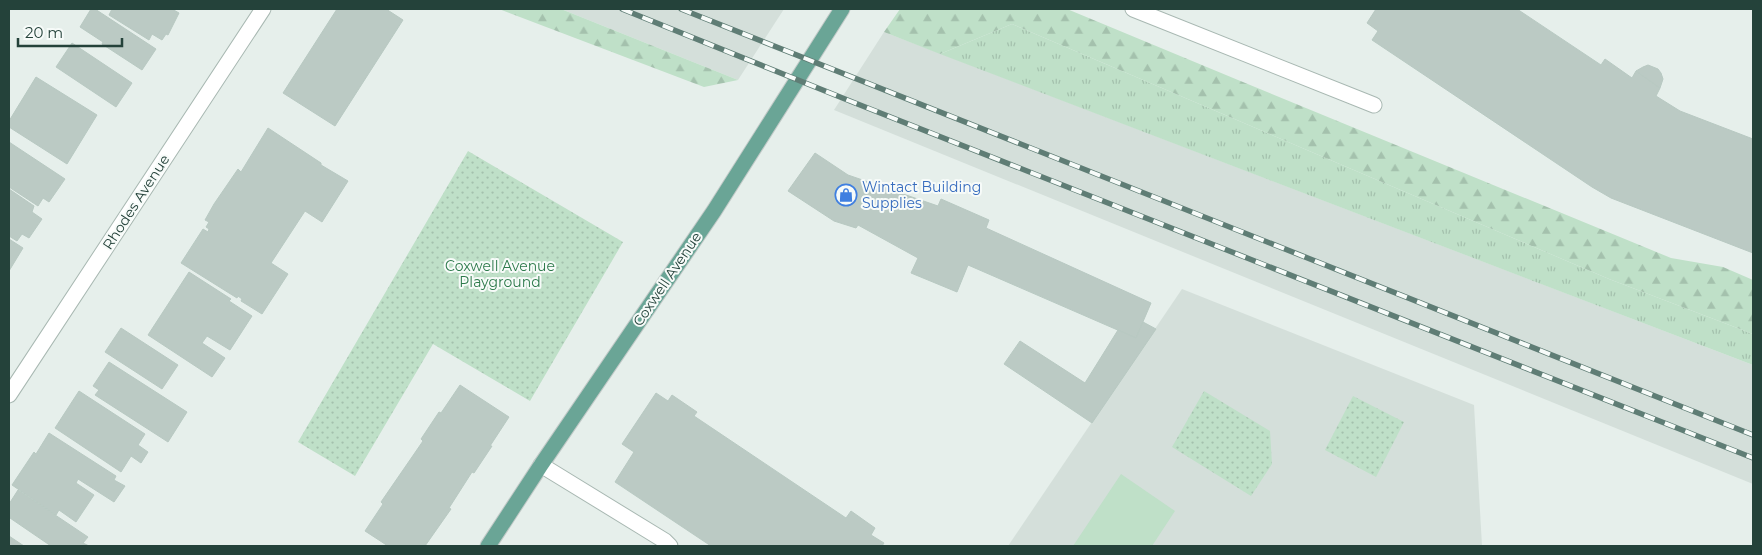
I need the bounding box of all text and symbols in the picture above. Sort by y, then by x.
scale bar [18,15,121,47]
text: 20 m [25,23,63,42]
street label: Rhodes Avenue [99,151,173,253]
place label: Wintact Building Supplies [862,178,981,212]
shop icon: Wintact Building Supplies [834,183,858,207]
street label: Coxwell Avenue [629,228,705,330]
park label: Coxwell Avenue Playground [445,257,555,291]

